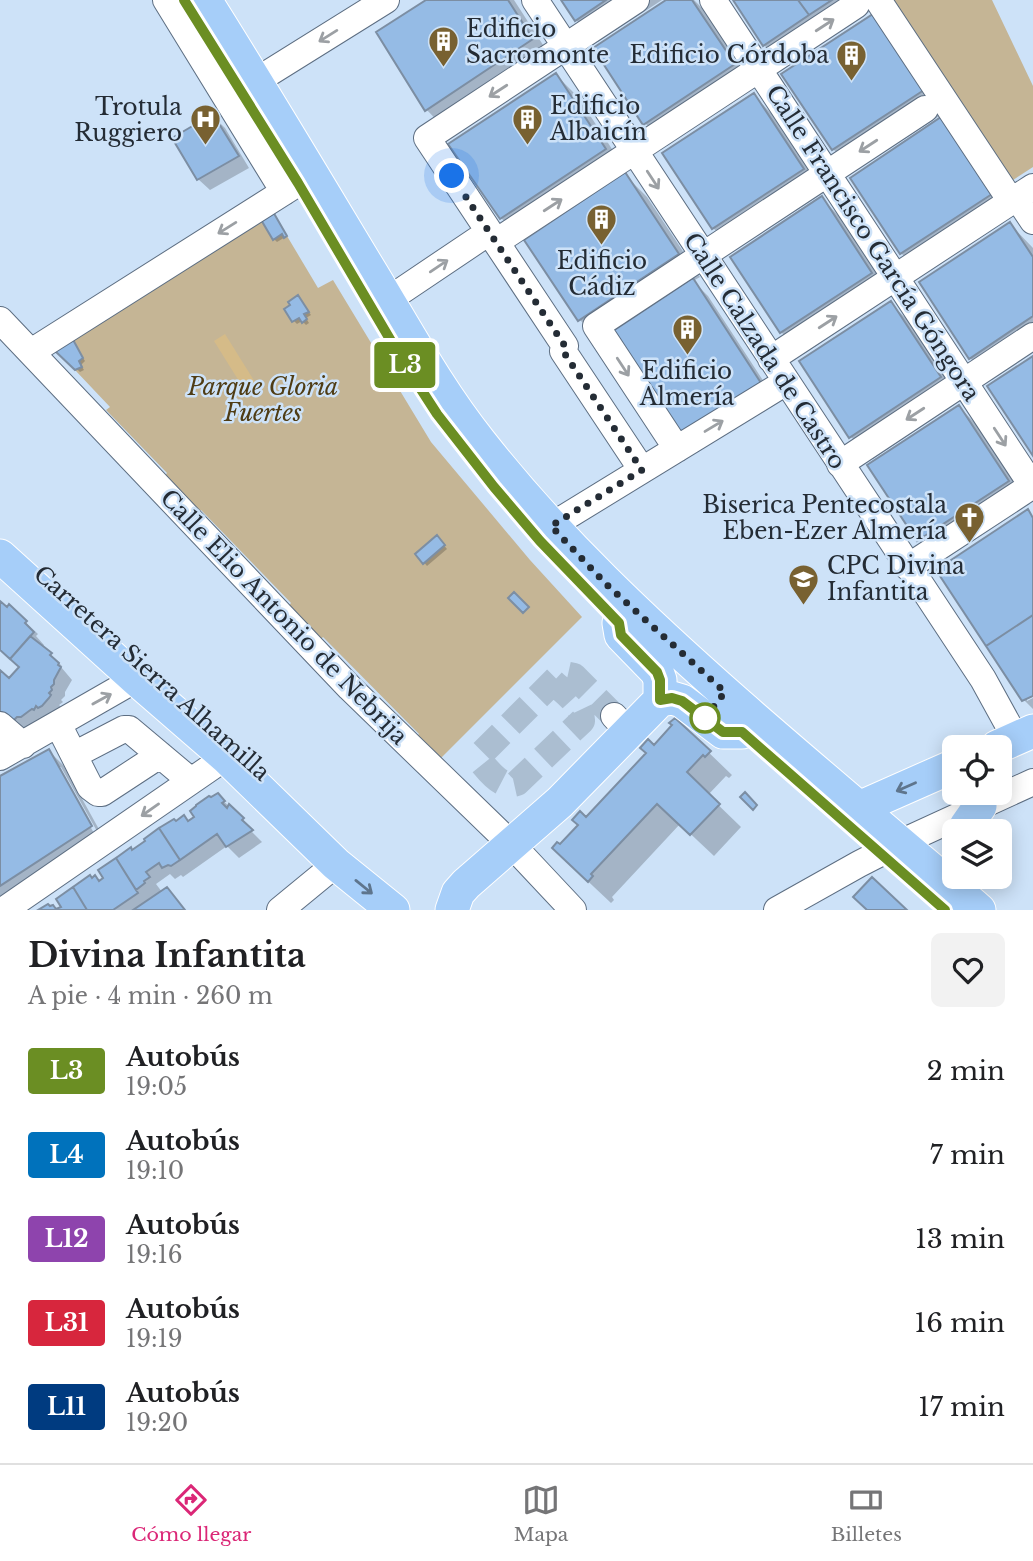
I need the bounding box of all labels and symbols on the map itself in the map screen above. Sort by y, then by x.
place label: Edificio Sacromonte [466,15,609,69]
one-way arrow [814,18,834,32]
building icon: Edificio Sacromonte [426,25,460,69]
one-way arrow [319,29,339,43]
building icon: Edificio Córdoba [835,38,869,82]
place label: Edificio Córdoba [630,41,829,69]
street label: Calle Francisco García Góngora [760,80,986,407]
one-way arrow [488,85,508,99]
place label: Edificio Albaicín [549,92,647,146]
place label: Trotula Ruggiero [74,93,182,147]
building icon: Edificio Albaicín [510,102,544,146]
hospital icon: Trotula Ruggiero [188,103,222,147]
one-way arrow [858,140,878,154]
your location [434,158,469,193]
one-way arrow [646,170,660,189]
one-way arrow [543,197,562,212]
building icon: Edificio Cádiz [585,203,619,247]
one-way arrow [217,222,237,236]
street label: Calle Calzada de Castro [678,228,852,474]
place label: Edificio Cádiz [557,247,647,301]
one-way arrow [428,259,448,273]
building icon: Edificio Almería [670,313,704,357]
one-way arrow [818,315,837,329]
line badge: L3 [374,342,436,388]
one-way arrow [616,356,630,376]
place label: Edificio Almería [639,357,735,411]
park label: Parque Gloria Fuertes [187,373,338,427]
one-way arrow [906,407,925,421]
one-way arrow [703,419,723,433]
one-way arrow [993,427,1008,446]
street label: Calle Elio Antonio de Nebrija [155,484,414,750]
place label: Biserica Pentecostala Eben-Ezer Almería [702,491,947,545]
church icon: Biserica Pentecostala Eben-Ezer Almería [953,501,987,545]
place label: CPC Divina Infantita [827,552,965,606]
street label: Carretera Sierra Alhamilla [28,560,276,787]
school or university icon: CPC Divina Infantita [787,562,821,606]
one-way arrow [91,692,111,706]
unlabelled marker [690,703,720,733]
one-way arrow [896,781,917,794]
one-way arrow [141,803,160,817]
one-way arrow [355,879,373,895]

